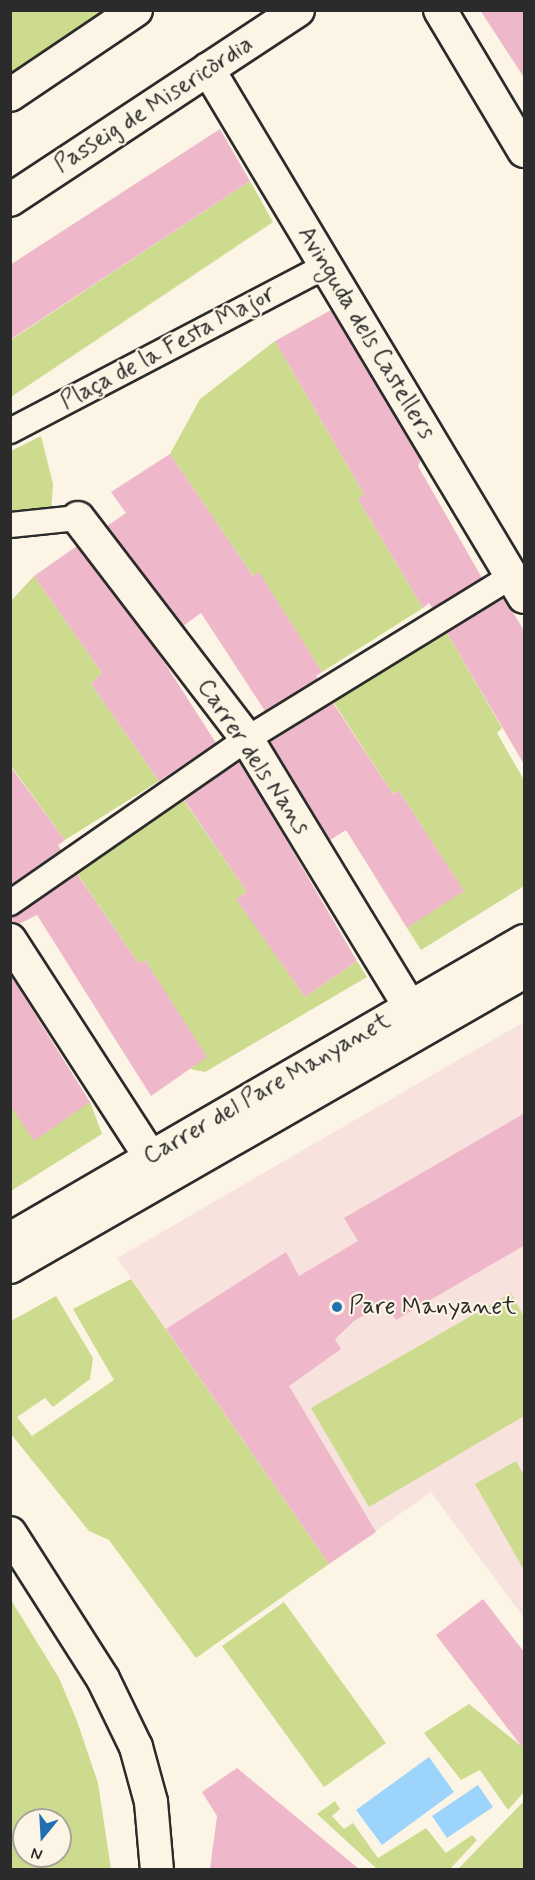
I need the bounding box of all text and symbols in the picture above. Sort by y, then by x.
street label: Passeig de Misericòrdia [49,30,259,180]
street label: Avinguda dels Castellers [290,220,442,446]
street label: Plaça de la Festa Major [56,279,280,417]
street label: Carrer dels Nans [192,677,314,837]
street label: Carrer del Pare Manyanet [144,1010,390,1168]
place label: Pare Manyanet [349,1293,503,1321]
marker: Pare Manyanet [330,1300,344,1314]
north arrow [12,1808,72,1868]
text: N [29,1842,45,1865]

